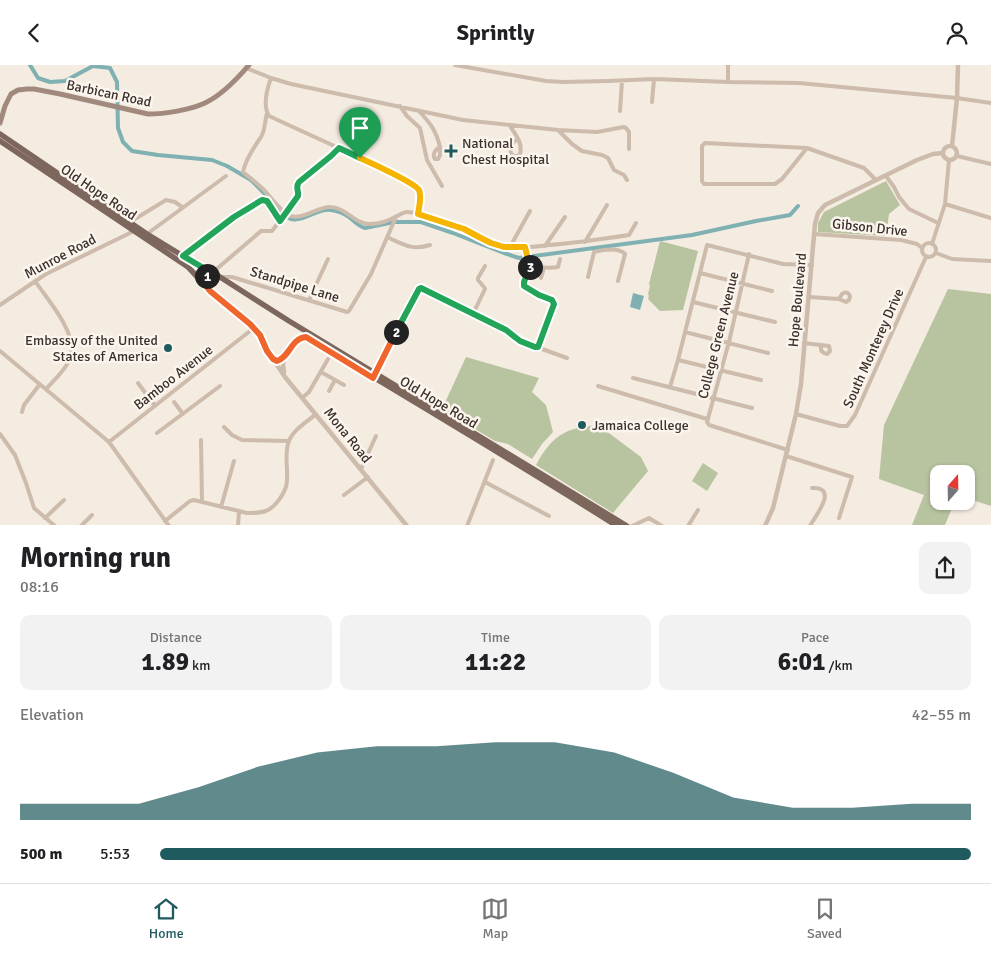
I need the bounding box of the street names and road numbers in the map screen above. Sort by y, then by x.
street label: Barbican Road [65,76,153,111]
street label: Old Hope Road [58,161,140,224]
street label: Gibson Drive [831,215,908,240]
street label: Munroe Road [21,230,99,282]
street label: Hope Boulevard [785,252,810,348]
street label: Standpipe Lane [248,263,342,306]
street label: College Green Avenue [694,270,743,400]
street label: South Monterey Drive [839,286,907,411]
street label: Bamboo Avenue [130,341,216,414]
street label: Old Hope Road [397,372,481,432]
street label: Mona Road [320,404,375,466]

